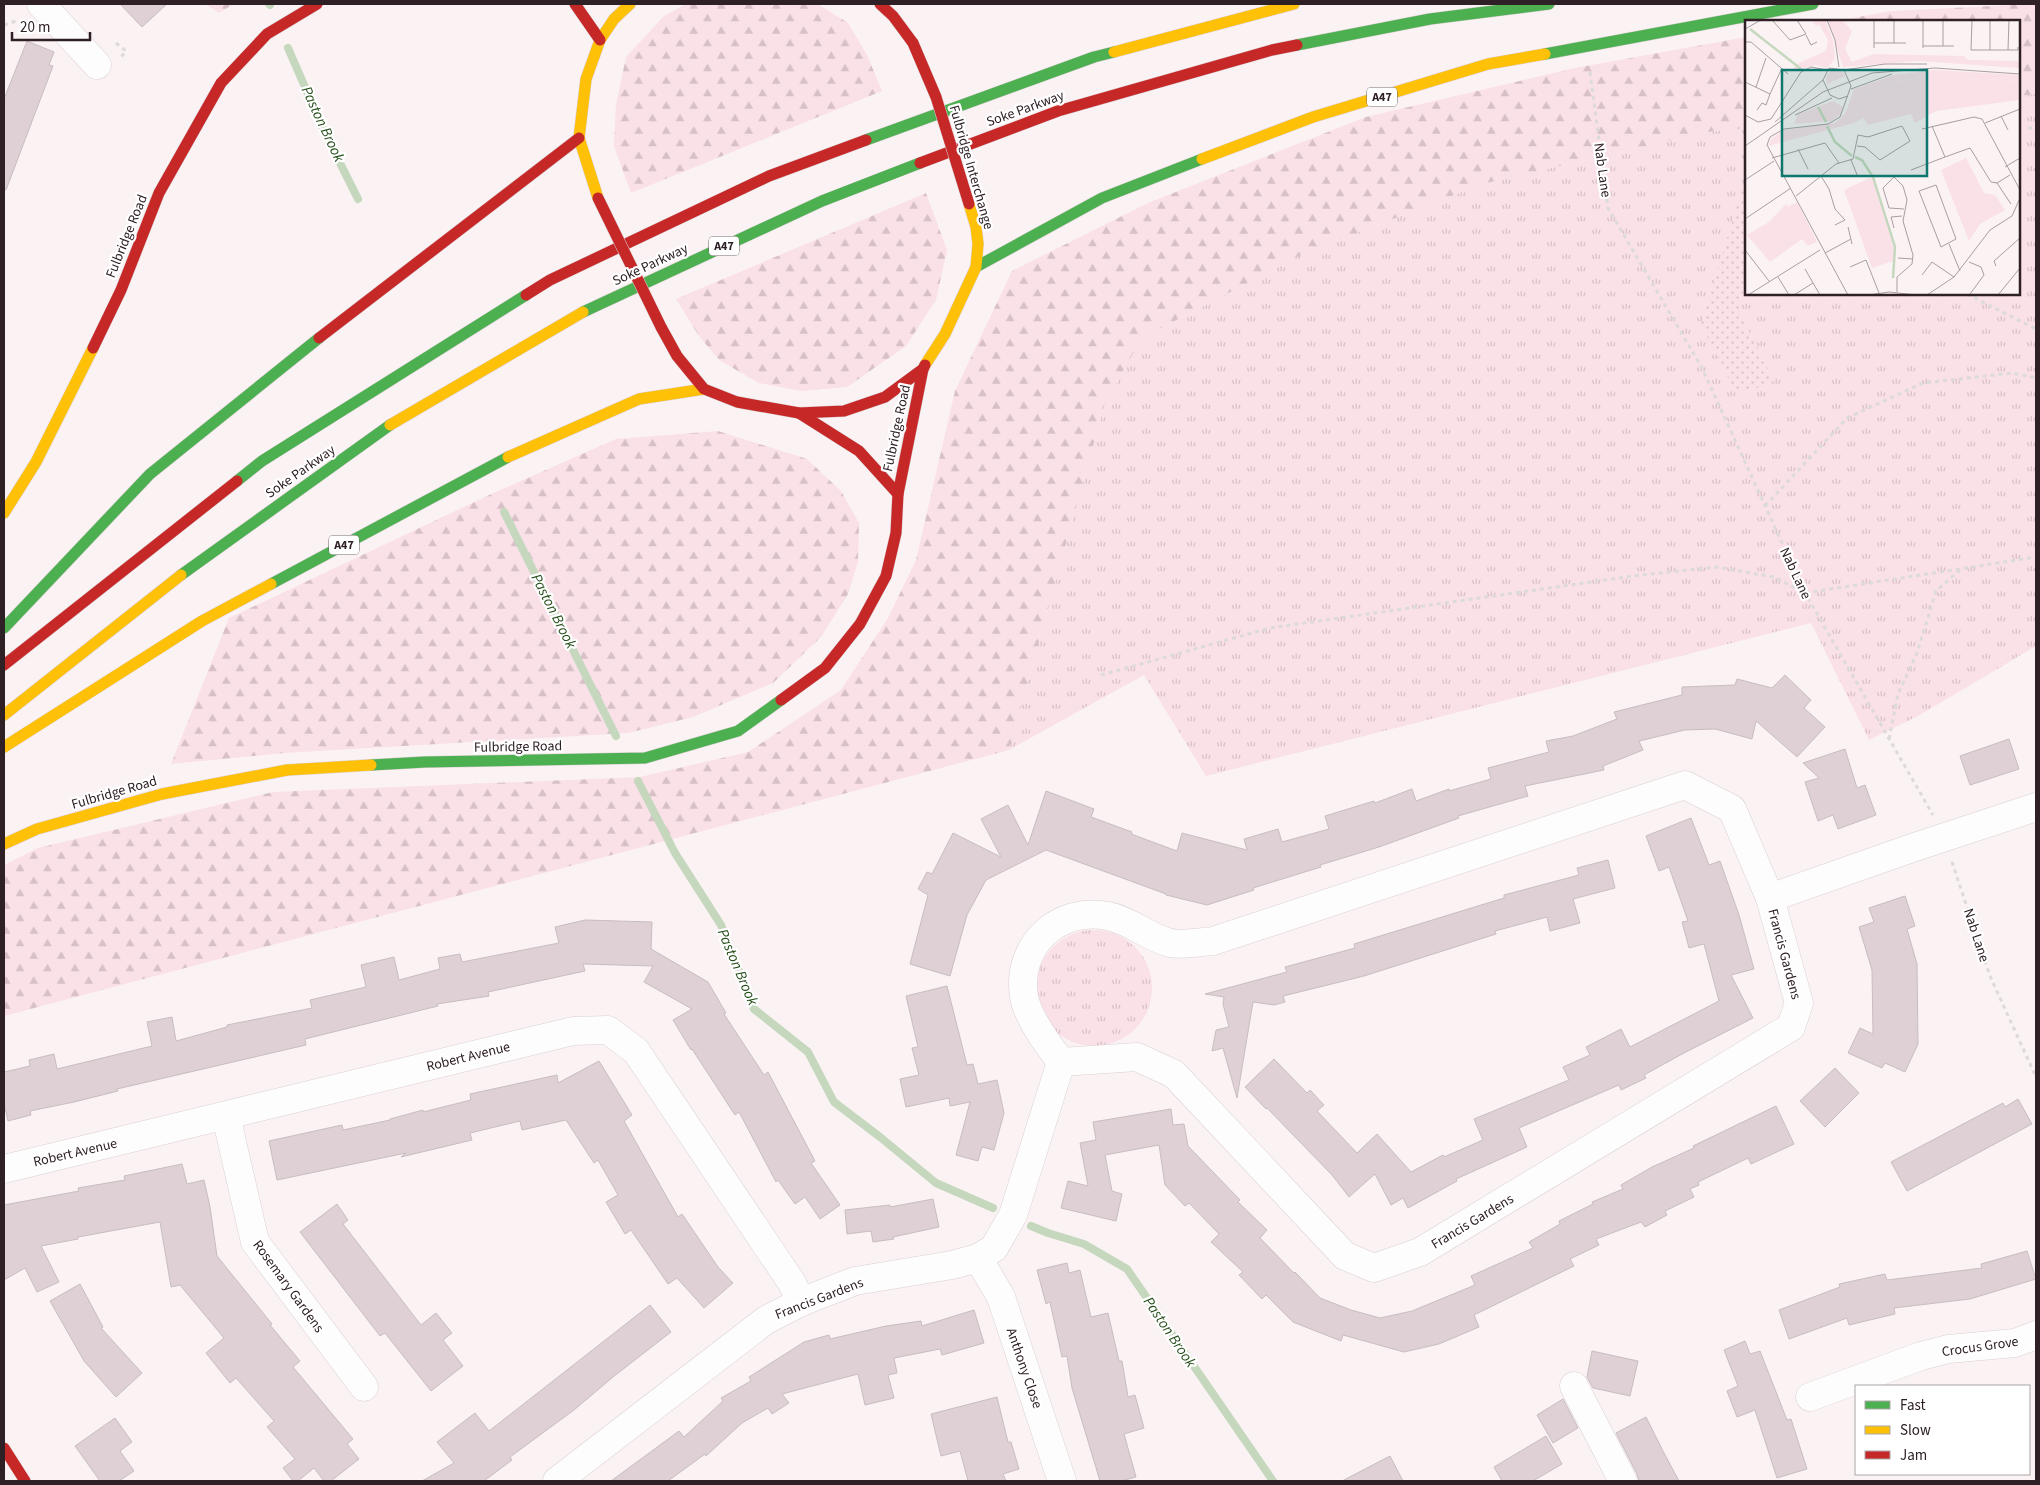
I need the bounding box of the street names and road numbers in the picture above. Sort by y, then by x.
street label: Soke Parkway [984,86,1067,132]
road number: A47 [1367,88,1397,106]
street label: Fulbridge Interchange [944,103,998,232]
street label: Nab Lane [1588,141,1616,199]
street label: Fulbridge Road [101,192,153,281]
road number: A47 [709,237,739,256]
street label: Soke Parkway [609,238,692,291]
street label: Fulbridge Road [878,383,916,474]
street label: Soke Parkway [262,440,340,503]
road number: A47 [329,536,359,554]
street label: Nab Lane [1774,544,1816,603]
street label: Fulbridge Road [474,736,562,758]
street label: Fulbridge Road [69,771,160,815]
street label: Nab Lane [1958,906,1994,965]
street label: Francis Gardens [1762,907,1806,1002]
street label: Robert Avenue [424,1037,512,1077]
street label: Robert Avenue [31,1134,119,1172]
street label: Francis Gardens [1427,1189,1518,1254]
street label: Rosemary Gardens [248,1236,329,1337]
street label: Francis Gardens [772,1273,866,1325]
street label: Anthony Close [1001,1325,1047,1411]
street label: Crocus Grove [1940,1332,2020,1362]

